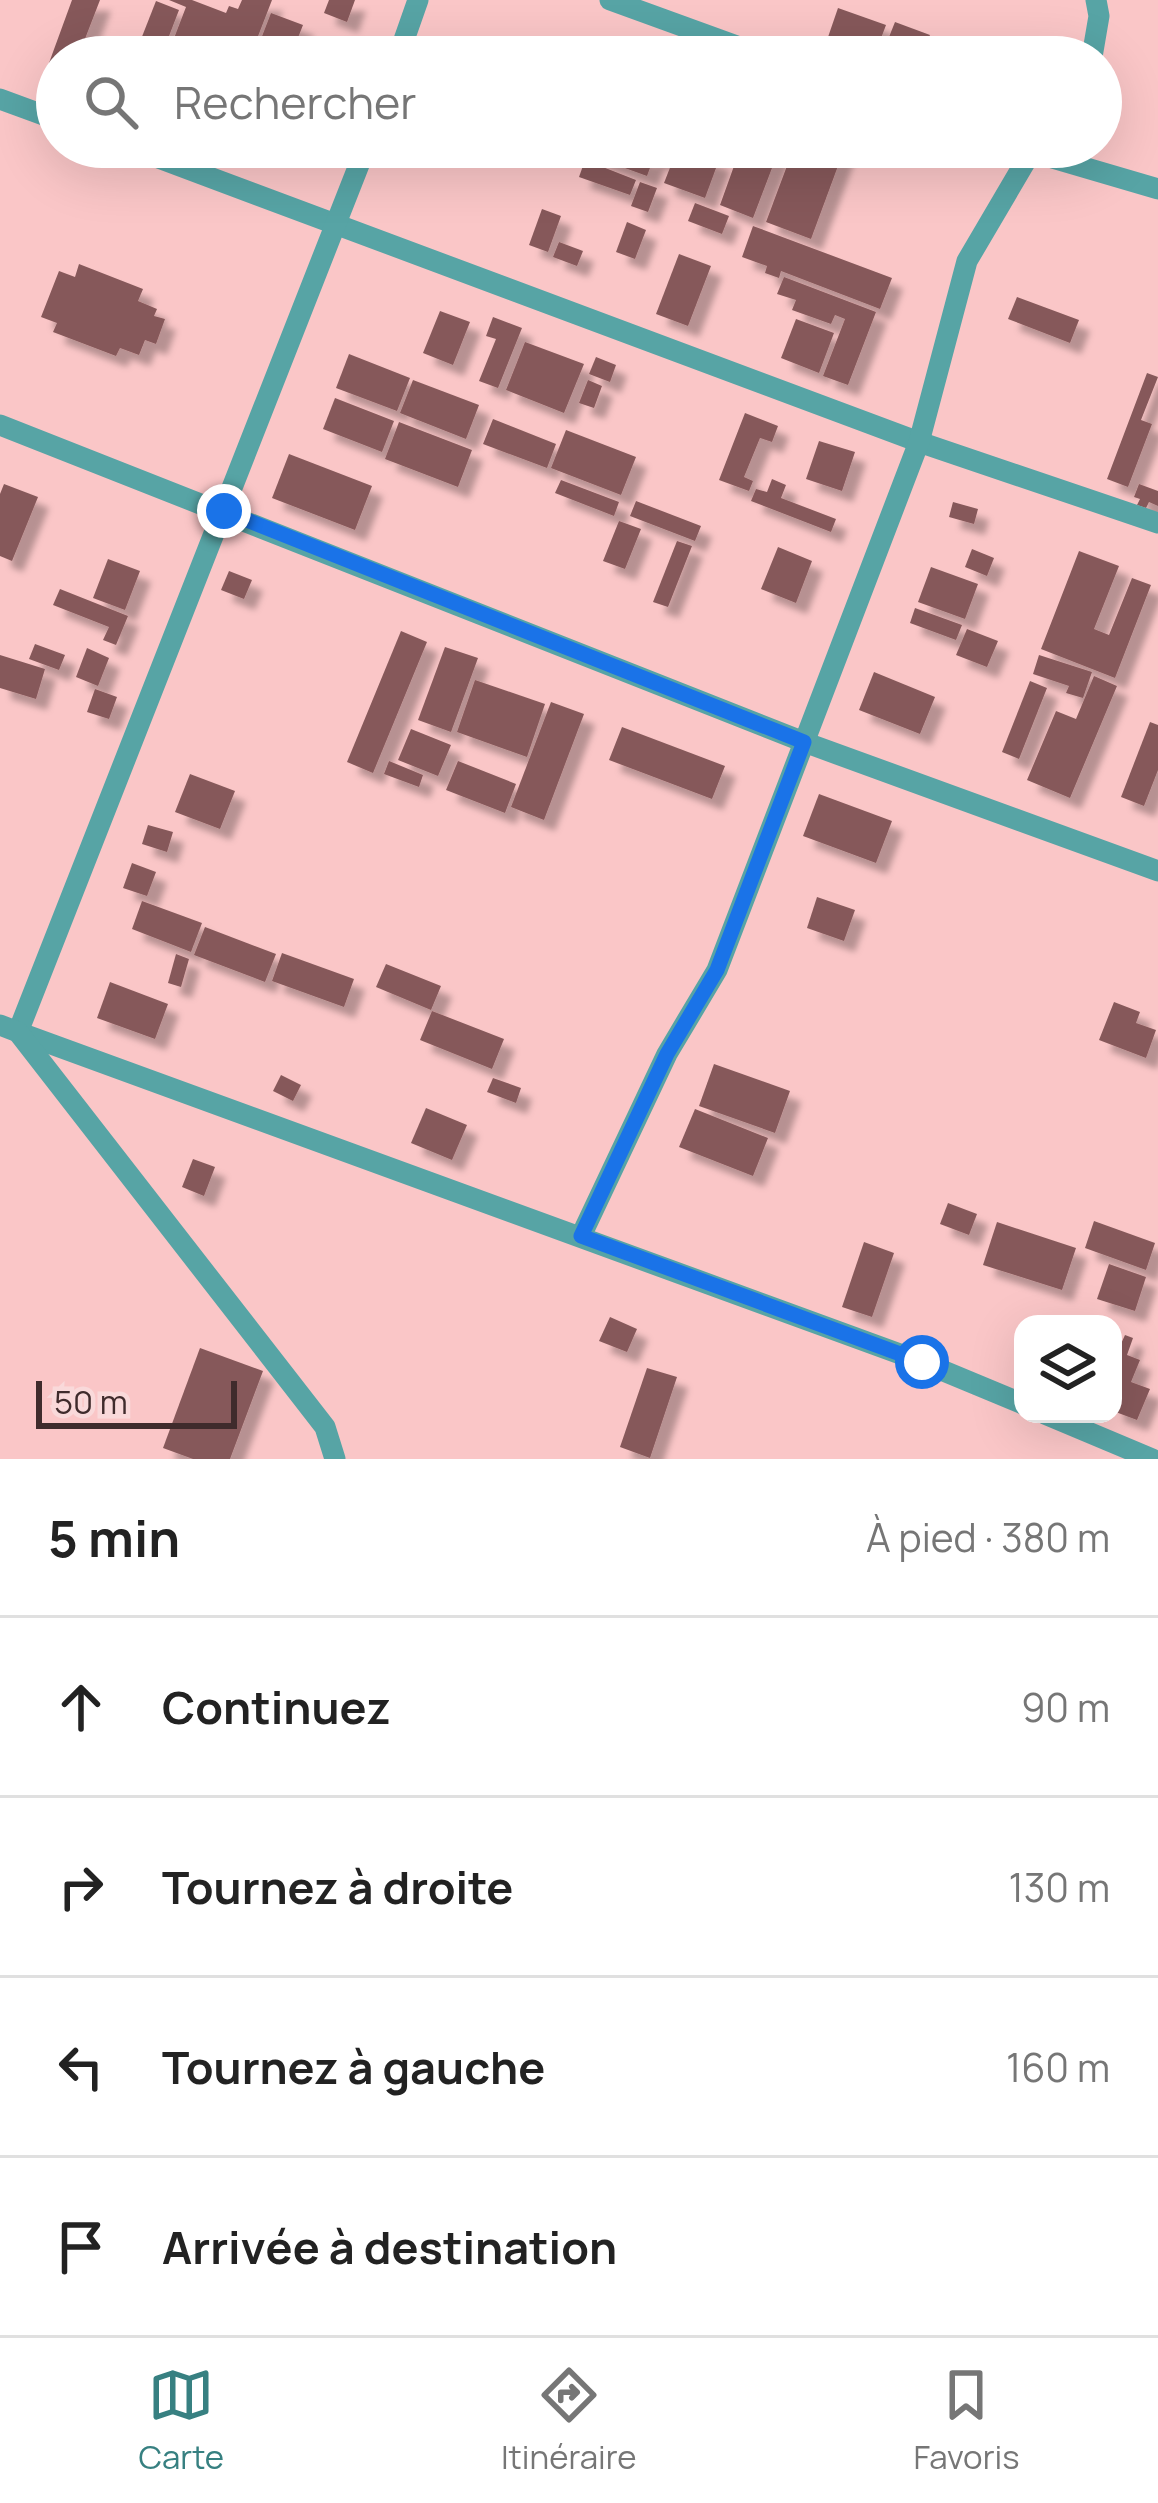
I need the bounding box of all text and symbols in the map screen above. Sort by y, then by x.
search box [36,36,1122,168]
icon: search [78,69,144,135]
text: Rechercher [174,71,417,133]
route end [197,484,251,538]
map controls [1014,1315,1122,1423]
button: layers [1014,1315,1122,1423]
route start [895,1335,949,1389]
scale bar [36,1375,237,1428]
text: 50 m [54,1379,128,1424]
text: 5 min [48,1503,180,1572]
text: À pied · 380 m [866,1510,1110,1564]
icon: ahead [48,1674,114,1740]
text: Continuez [162,1676,391,1738]
text: 90 m [1021,1680,1110,1734]
icon: right [48,1854,114,1920]
text: Tournez à droite [162,1856,513,1918]
text: 130 m [1009,1860,1110,1914]
icon: left [48,2034,114,2100]
text: Tournez à gauche [162,2036,545,2098]
text: 160 m [1006,2040,1110,2094]
icon: arrive [48,2214,114,2280]
text: Arrivée à destination [162,2216,617,2278]
tab: Carte [138,2362,224,2479]
tab: Itinéraire [501,2362,637,2479]
tab: Favoris [913,2362,1020,2479]

